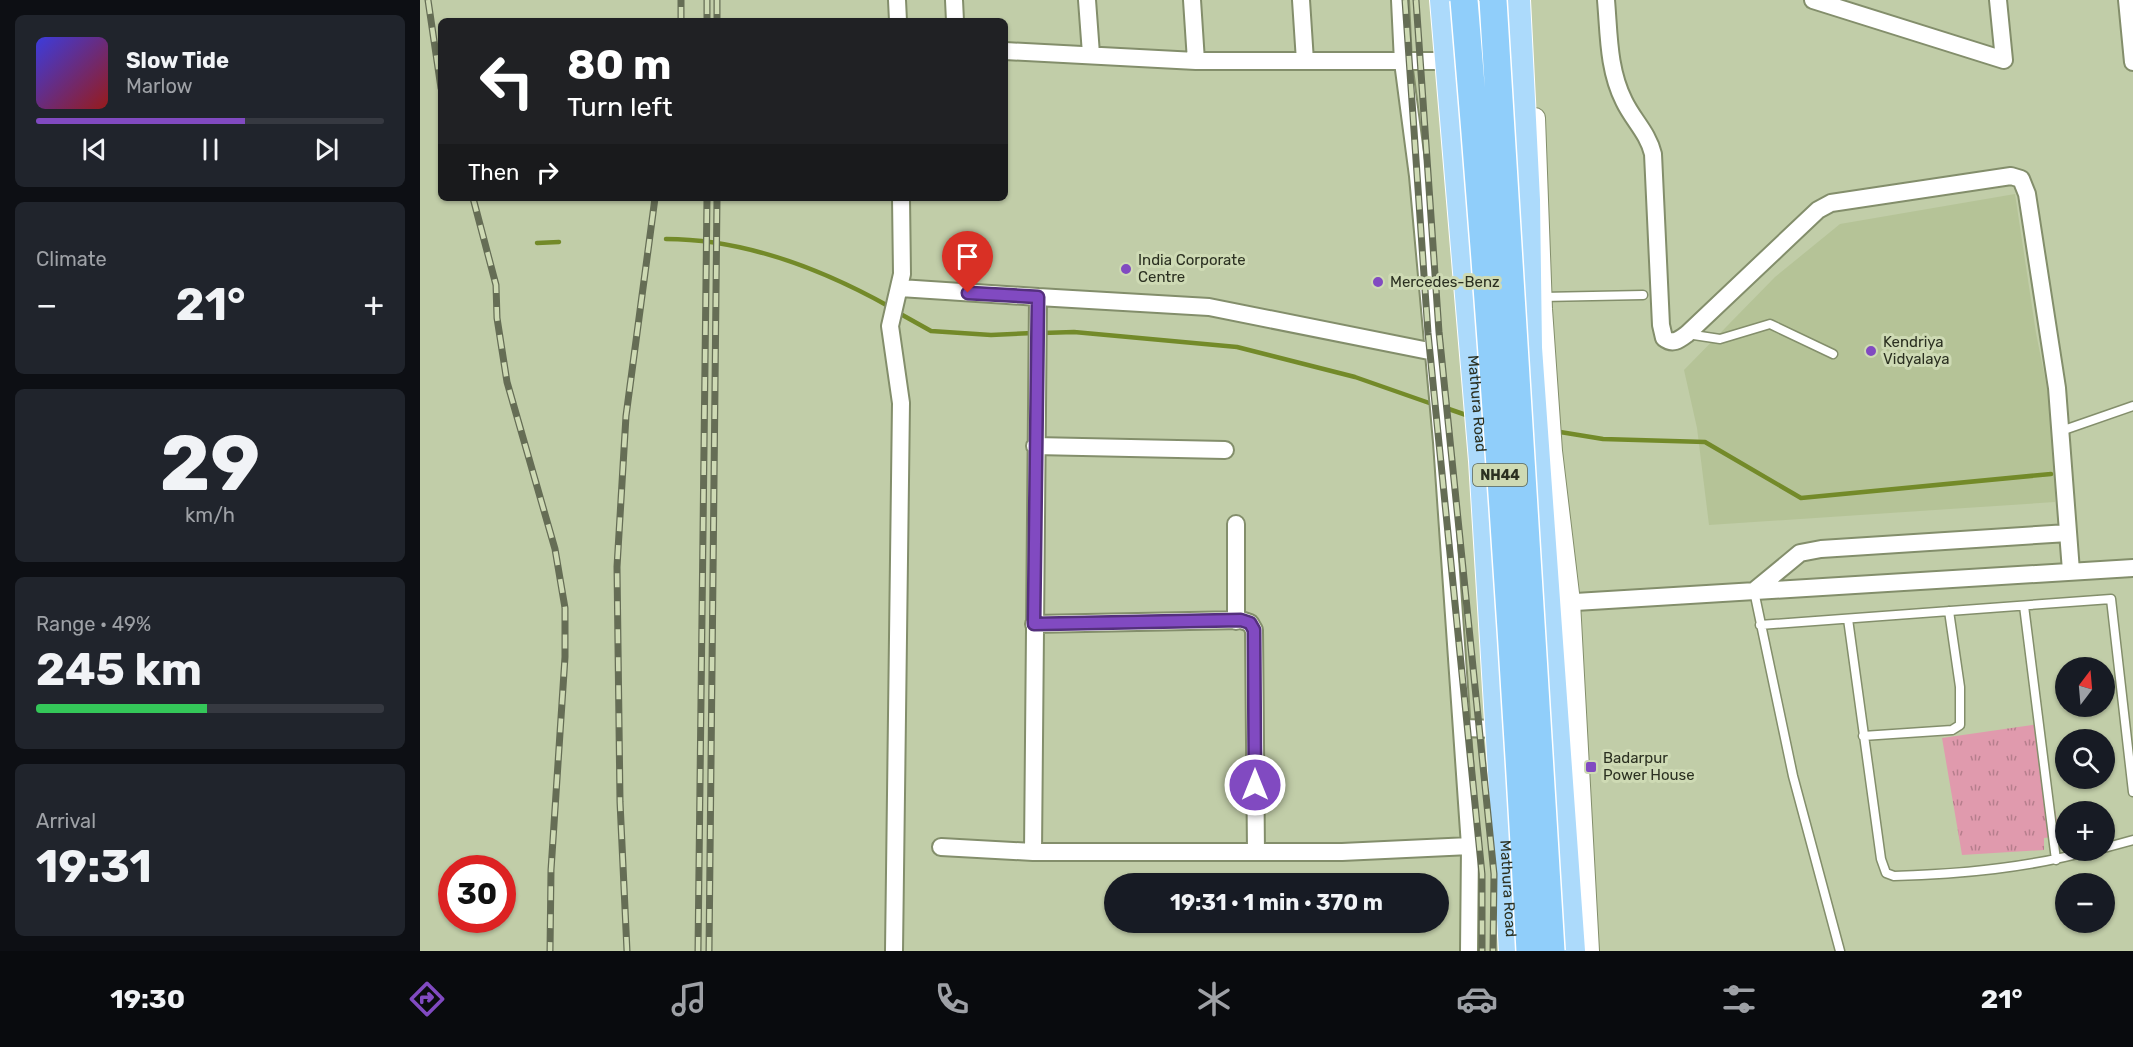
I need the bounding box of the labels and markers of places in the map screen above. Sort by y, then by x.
pin [942,231,993,293]
place label: India Corporate Centre [1138,251,1246,286]
marker: India Corporate Centre [1119,262,1133,276]
place label: Mercedes-Benz [1390,273,1500,291]
marker: Mercedes-Benz [1371,275,1385,289]
place label: Kendriya Vidyalaya [1883,333,1950,368]
marker: Kendriya Vidyalaya [1864,344,1878,358]
place label: Badarpur Power House [1603,749,1695,784]
marker: Badarpur Power House [1584,760,1598,774]

